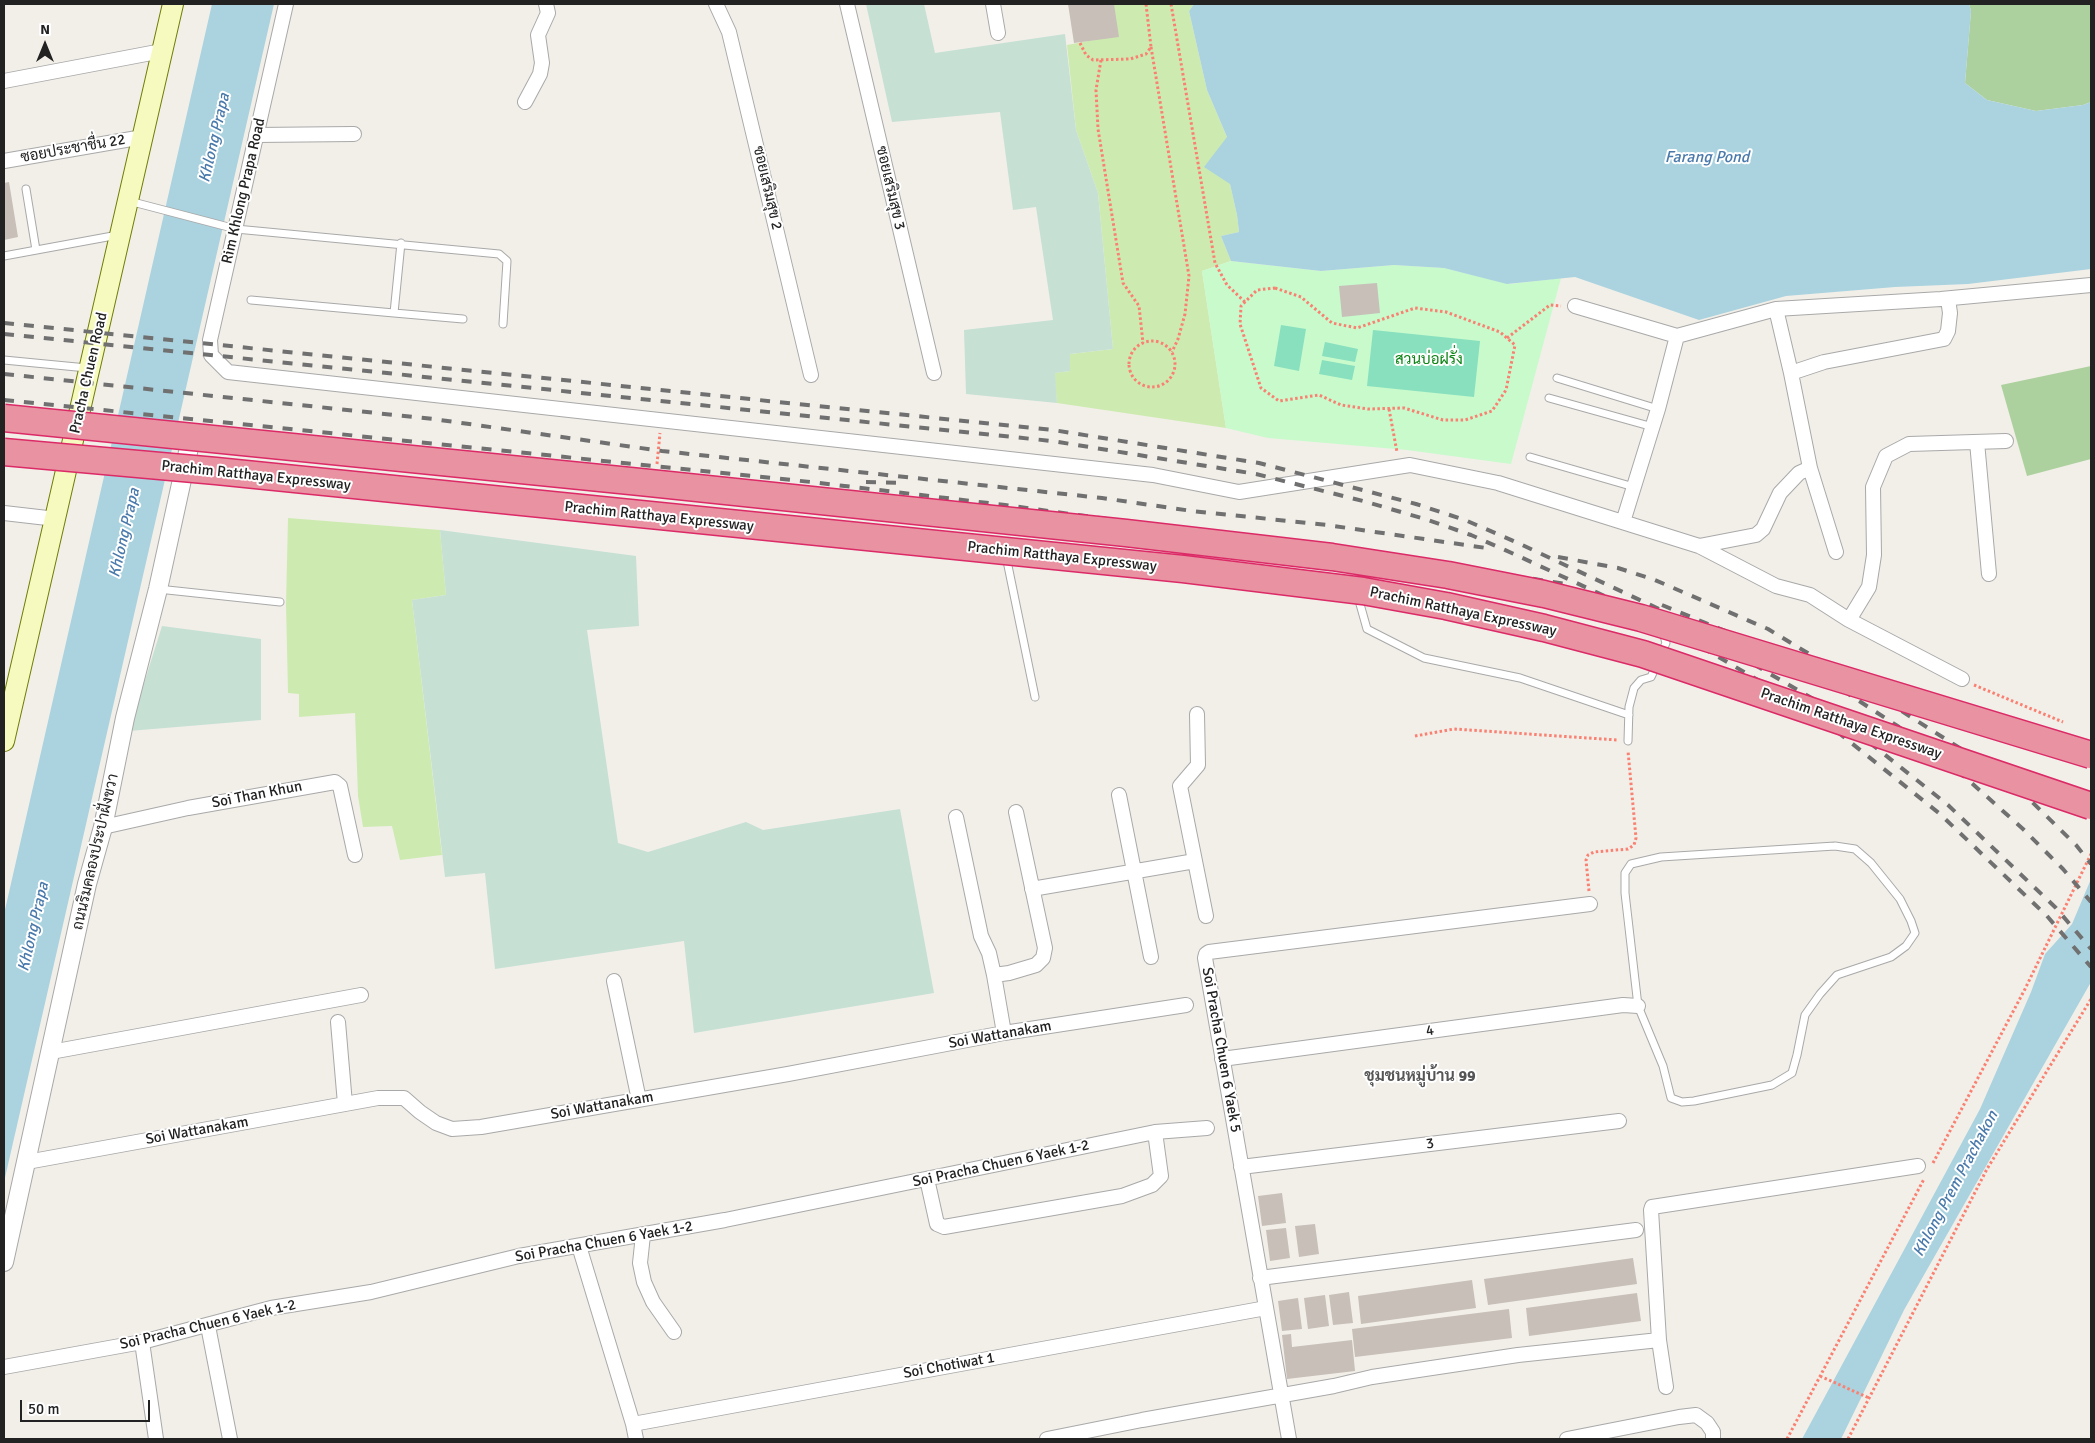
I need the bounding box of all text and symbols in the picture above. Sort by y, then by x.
north arrow [20,20,70,70]
text: N [40,21,50,38]
water label: Khlong Prapa [195,91,235,185]
street label: Rim Khlong Prapa Road [218,116,270,266]
street label: ซอยประชาชื่น 22 [19,131,127,167]
street label: ซอยเสริมสุข 2 [749,144,785,232]
street label: ซอยเสริมสุข 3 [872,144,908,232]
water label: Farang Pond [1665,148,1749,168]
street label: Pracha Chuen Road [66,311,112,435]
park label: สวนบ่อฝรั่ง [1395,351,1463,369]
street label: Prachim Ratthaya Expressway [160,457,352,495]
water label: Khlong Prapa [105,486,145,580]
street label: Prachim Ratthaya Expressway [563,498,755,536]
street label: Prachim Ratthaya Expressway [966,538,1158,576]
street label: Prachim Ratthaya Expressway [1368,583,1558,641]
street label: Prachim Ratthaya Expressway [1758,685,1944,763]
street label: ถนนริมคลองประปาฝั่งขวา [69,772,123,932]
street label: Soi Than Khun [210,777,304,813]
water label: Khlong Prapa [14,880,54,974]
street label: Soi Pracha Chuen 6 Yaek 5 [1198,966,1244,1134]
street label: Soi Wattanakam [947,1017,1053,1053]
street label: 4 [1425,1022,1435,1040]
district label: ชุมชนหมู่บ้าน 99 [1364,1067,1476,1087]
street label: Soi Wattanakam [549,1088,655,1124]
water label: Khlong Prem Prachakon [1909,1108,2003,1260]
street label: Soi Wattanakam [144,1113,250,1149]
street label: 3 [1425,1135,1435,1153]
street label: Soi Pracha Chuen 6 Yaek 1-2 [911,1136,1091,1192]
street label: Soi Pracha Chuen 6 Yaek 1-2 [514,1217,694,1267]
street label: Soi Pracha Chuen 6 Yaek 1-2 [118,1296,298,1354]
street label: Soi Chotiwat 1 [902,1349,996,1383]
scale bar [22,1390,152,1422]
text: 50 m [28,1400,59,1418]

